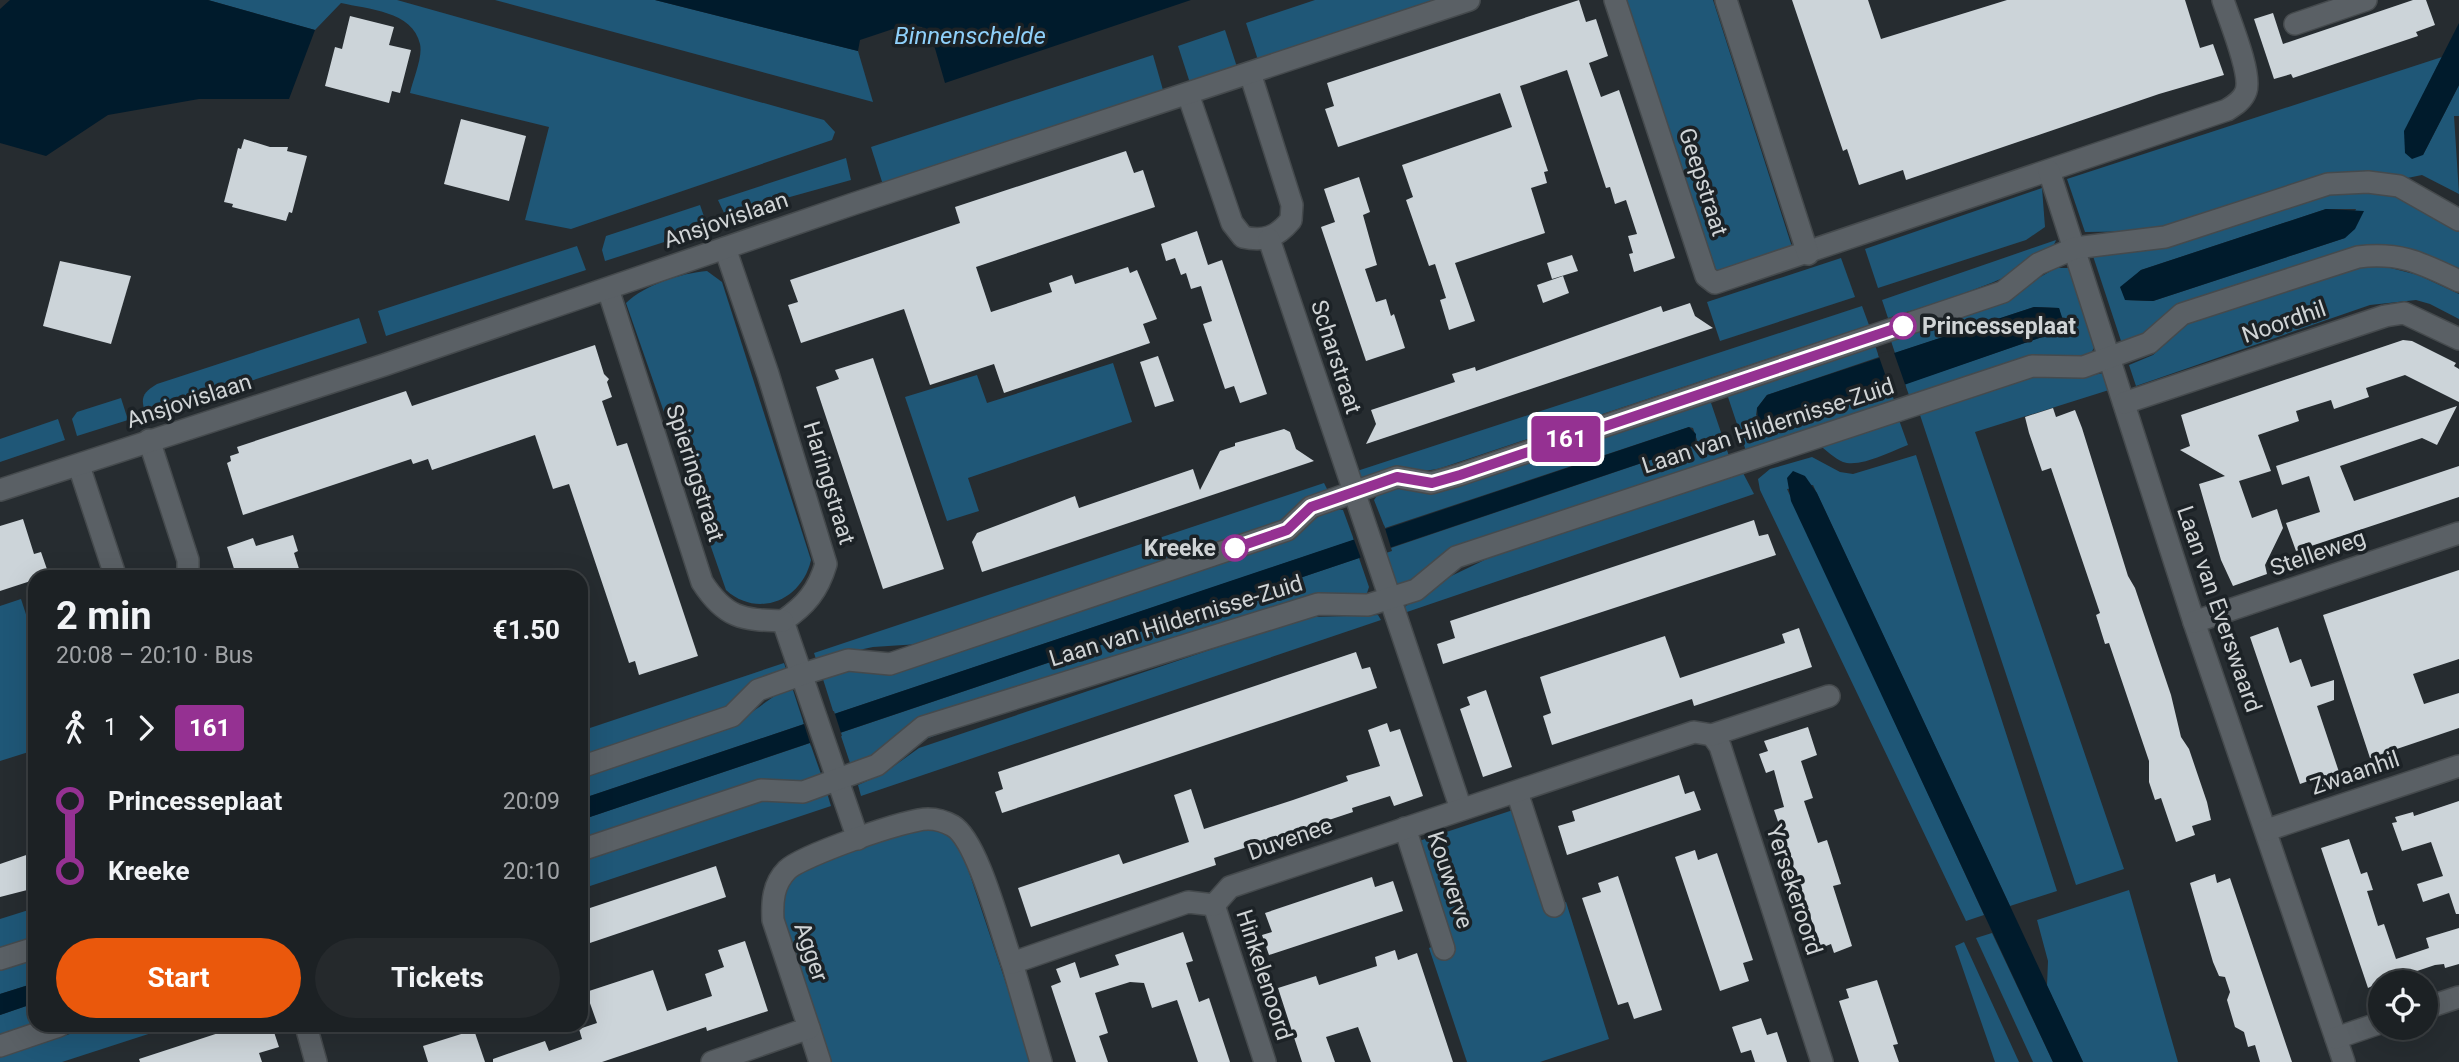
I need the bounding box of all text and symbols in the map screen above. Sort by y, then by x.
water label: Binnenschelde [894,22,1046,50]
street label: Geepstraat [1673,124,1733,240]
street label: Ansjovislaan [660,186,792,254]
street label: Noordhil [2238,295,2330,349]
street label: Scharstraat [1305,297,1367,417]
marker: Princesseplaat [1890,313,1916,339]
place label: Princesseplaat [1922,313,2076,340]
street label: Ansjovislaan [123,368,255,434]
street label: Laan van Hildernisse-Zuid [1638,372,1898,480]
street label: Spieringstraat [660,401,730,545]
line badge: 161 [1526,416,1606,462]
street label: Haringstraat [797,418,861,548]
text: 161 [1545,425,1587,453]
street label: Laan van Everswaard [2171,502,2267,716]
street label: Stelleweg [2267,524,2369,582]
place label: Kreeke [1144,535,1216,562]
marker: Kreeke [1222,535,1248,561]
street label: Laan van Hildernisse-Zuid [1046,570,1306,672]
text: 2 min [56,594,152,638]
text: €1.50 [493,615,560,645]
text: 20:08 – 20:10 · Bus [56,642,253,669]
icon: walk [56,709,94,747]
icon: forward [127,709,165,747]
text: 1 [104,714,117,741]
text: 161 [189,714,230,742]
street label: Zwaanhil [2307,745,2403,801]
text: Princesseplaat [108,786,282,816]
text: 20:09 [503,788,560,815]
street label: Duvenee [1244,812,1336,866]
street label: Yersekeroord [1760,822,1828,958]
street label: Kouwerve [1422,828,1478,932]
text: Kreeke [108,856,190,886]
text: 20:10 [503,858,560,885]
street label: Hinkelenoord [1230,906,1298,1044]
street label: Agger [788,919,834,985]
button: Start [56,938,301,1018]
button: Tickets [315,938,560,1018]
map controls [2368,970,2438,1040]
button: locate [2368,970,2438,1040]

